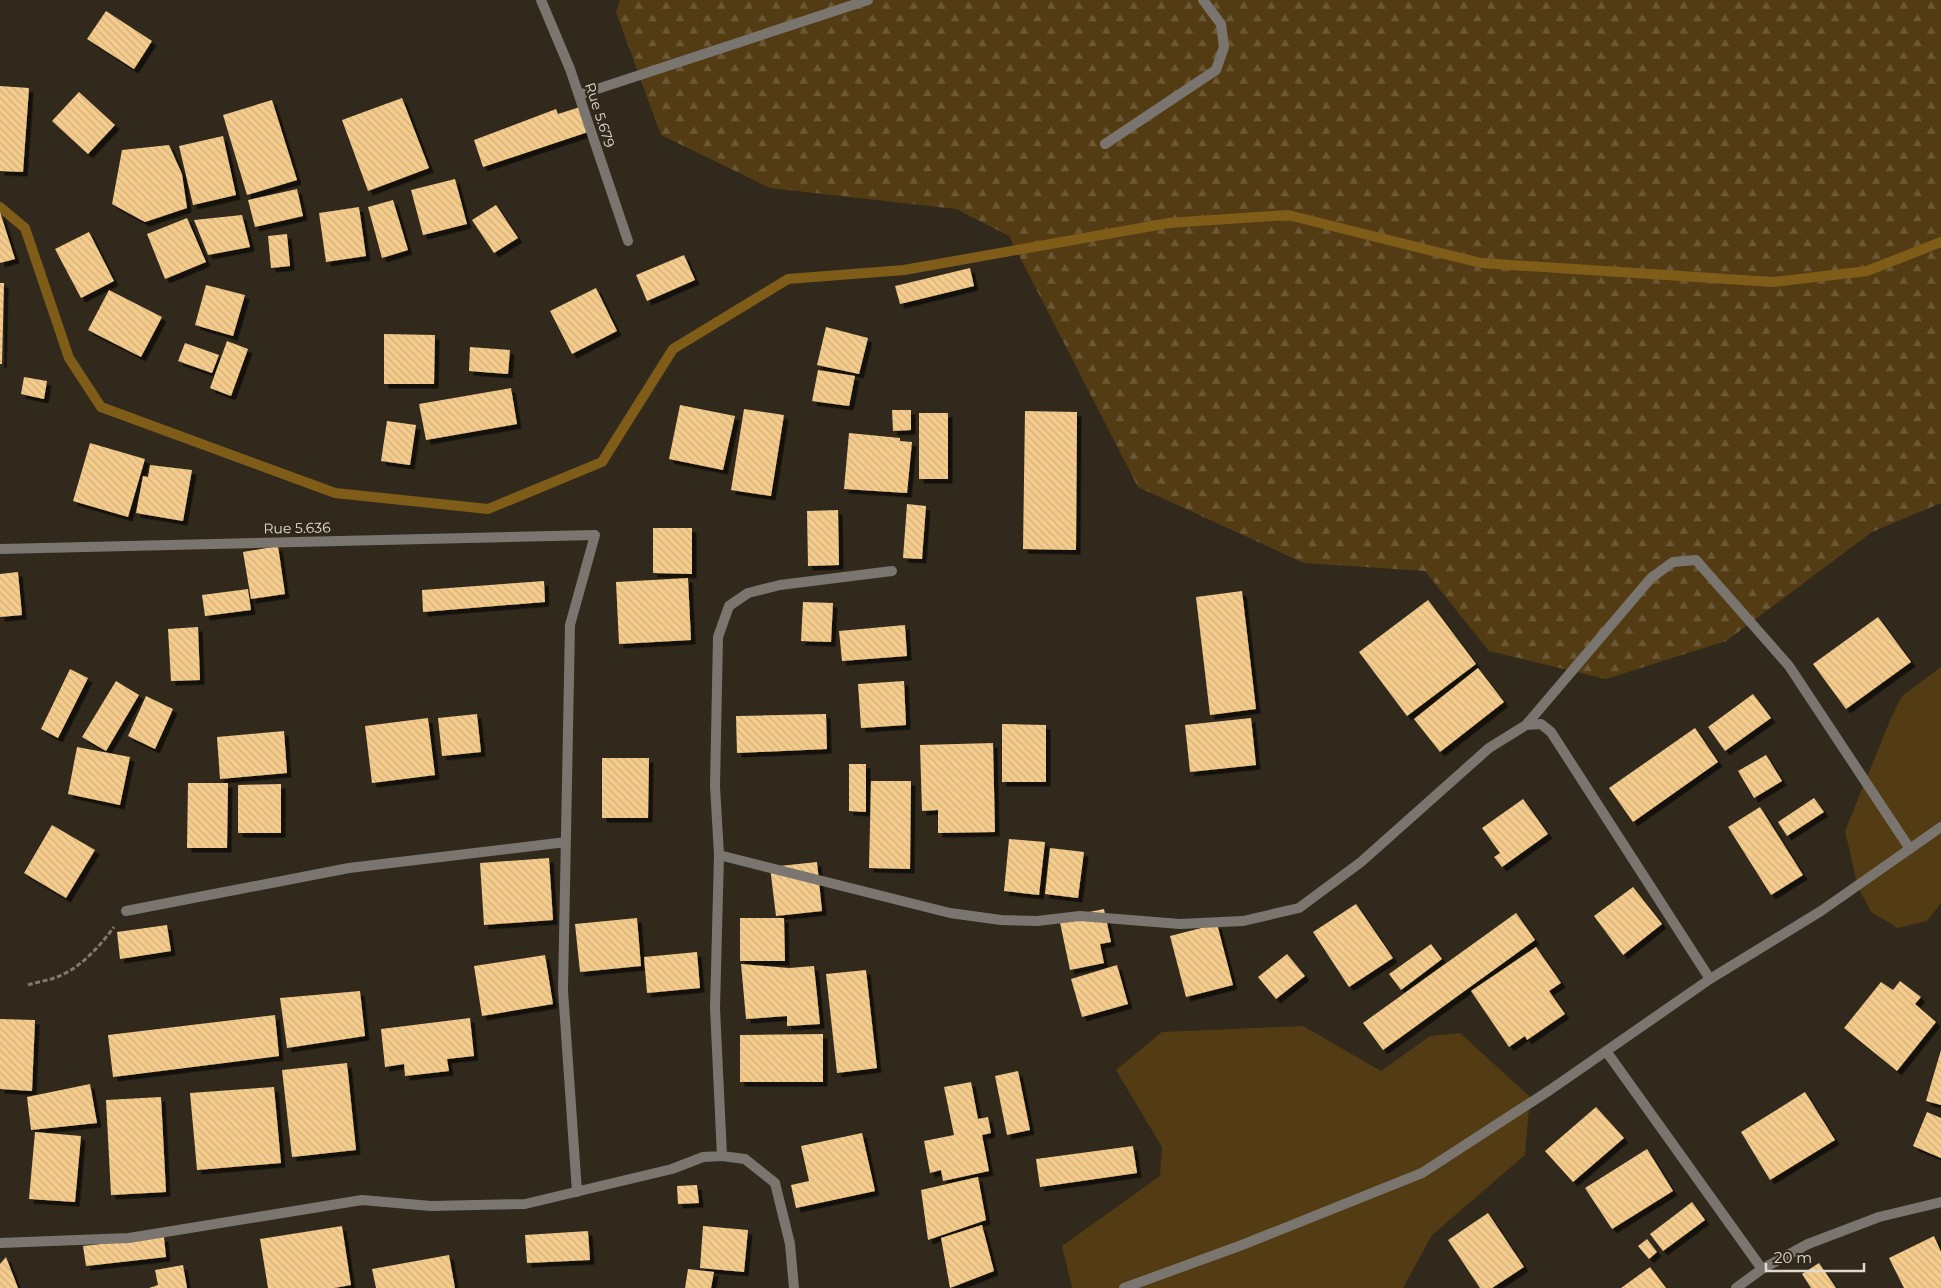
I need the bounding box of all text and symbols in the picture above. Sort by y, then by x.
street label: Rue 5.679 [581,80,619,150]
street label: Rue 5.636 [263,518,331,538]
scale bar [1766,1240,1864,1272]
text: 20 m [1774,1248,1812,1267]

